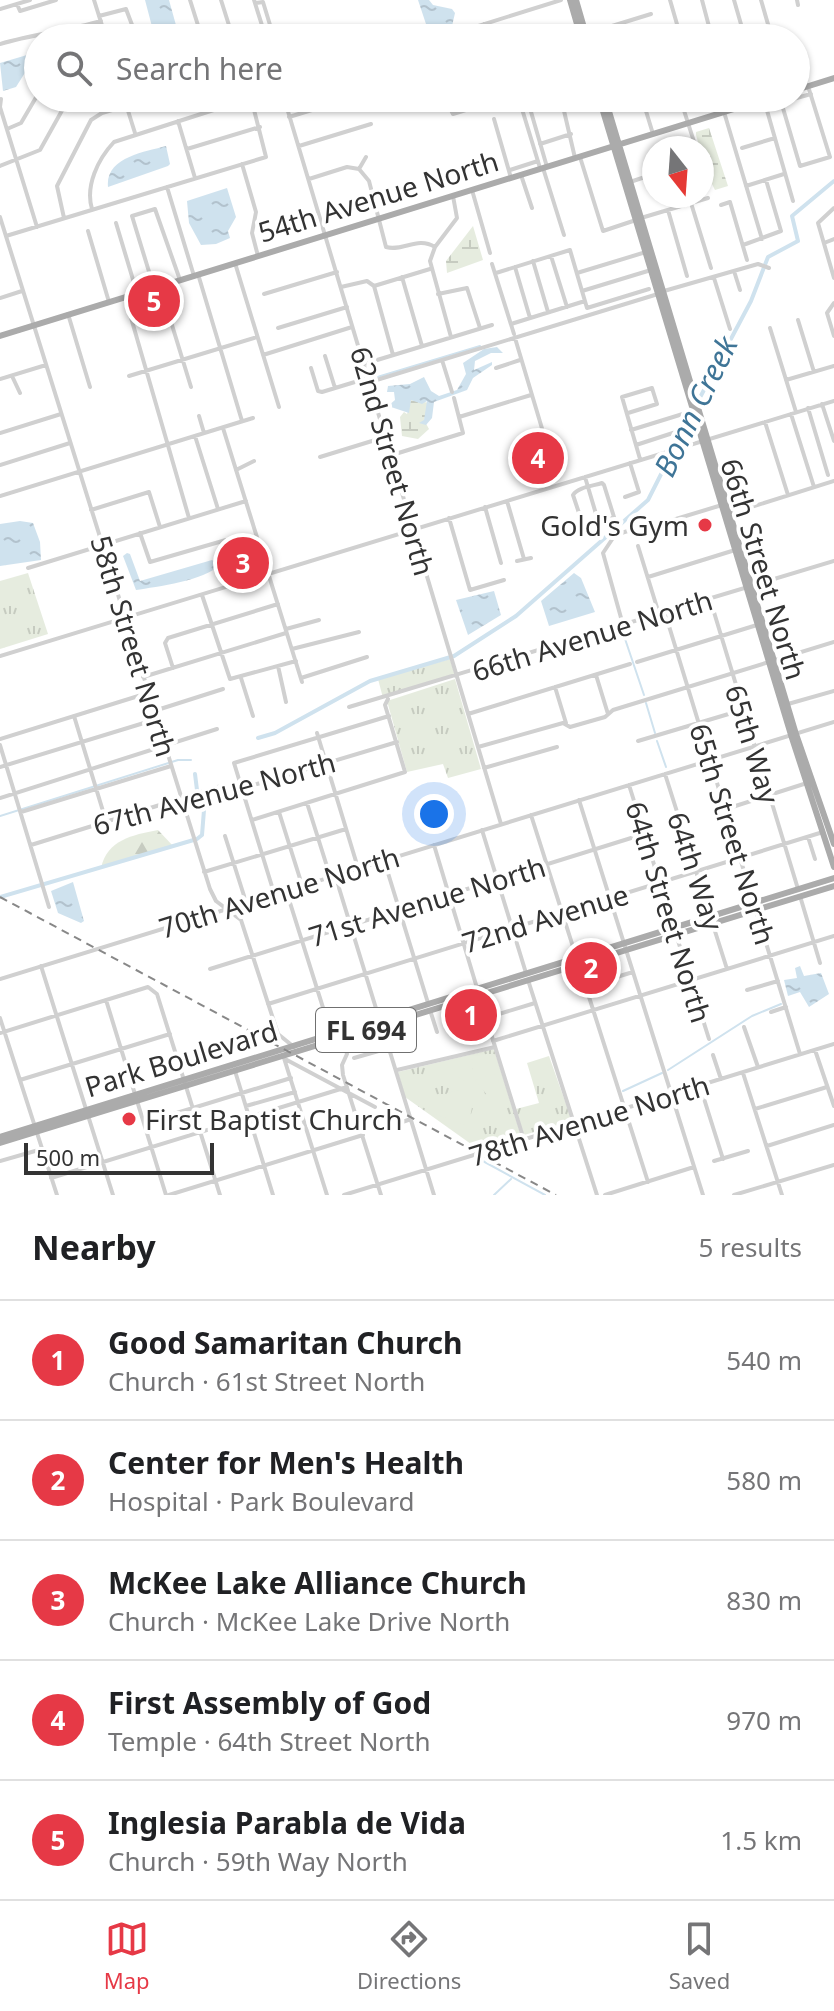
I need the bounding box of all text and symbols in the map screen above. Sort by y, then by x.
search box [24,24,810,112]
icon: search [52,46,96,90]
text: Search here [116,48,283,89]
north arrow [642,136,714,208]
street label: 54th Avenue North [253,141,503,251]
pin: 5 [128,271,180,331]
water label: Bonn Creek [643,328,747,483]
street label: 62nd Street North [342,342,444,580]
pin: 4 [512,428,564,488]
street label: 66th Street North [712,454,816,684]
place label: Gold's Gym [540,506,689,544]
marker: Gold's Gym [696,516,714,534]
street label: 58th Street North [82,531,186,761]
pin: 3 [217,533,269,593]
street label: 66th Avenue North [467,580,717,690]
street label: 65th Way [717,680,789,809]
street label: 65th Street North [681,719,785,949]
street label: 67th Avenue North [89,742,339,844]
your location [414,794,454,834]
street label: 64th Street North [617,797,721,1027]
street label: 64th Way [659,807,733,936]
street label: 70th Avenue North [154,837,404,947]
street label: 71st Avenue North [304,847,550,955]
street label: 72nd Avenue [457,875,633,961]
pin: 2 [565,938,617,998]
pin: 1 [445,985,497,1045]
road number: FL 694 [316,1008,416,1052]
street label: Park Boulevard [80,1011,282,1105]
street label: 78th Avenue North [464,1065,714,1175]
place label: First Baptist Church [145,1100,402,1138]
marker: First Baptist Church [120,1110,138,1128]
scale bar [24,1139,214,1175]
text: 500 m [36,1142,100,1172]
text: Nearby [32,1224,156,1270]
text: 5 results [698,1229,802,1265]
text: Good Samaritan Church [108,1322,462,1363]
text: 1 [51,1342,65,1378]
text: 540 m [726,1342,802,1378]
text: Church · 61st Street North [108,1363,425,1399]
text: Center for Men's Health [108,1442,464,1483]
text: 2 [51,1462,65,1498]
text: 580 m [726,1462,802,1498]
text: Hospital · Park Boulevard [108,1483,415,1519]
text: McKee Lake Alliance Church [108,1562,527,1603]
text: 3 [51,1582,65,1618]
text: 830 m [726,1582,802,1618]
text: Church · McKee Lake Drive North [108,1603,510,1639]
text: First Assembly of God [108,1682,431,1723]
text: 4 [51,1702,65,1738]
text: 970 m [726,1702,802,1738]
text: Temple · 64th Street North [108,1723,430,1759]
text: Inglesia Parabla de Vida [108,1802,466,1843]
text: 5 [51,1822,65,1858]
text: 1.5 km [720,1822,802,1858]
text: Church · 59th Way North [108,1843,408,1879]
tab: Map [104,1917,150,1995]
tab: Directions [357,1917,461,1995]
tab: Saved [669,1917,730,1995]

